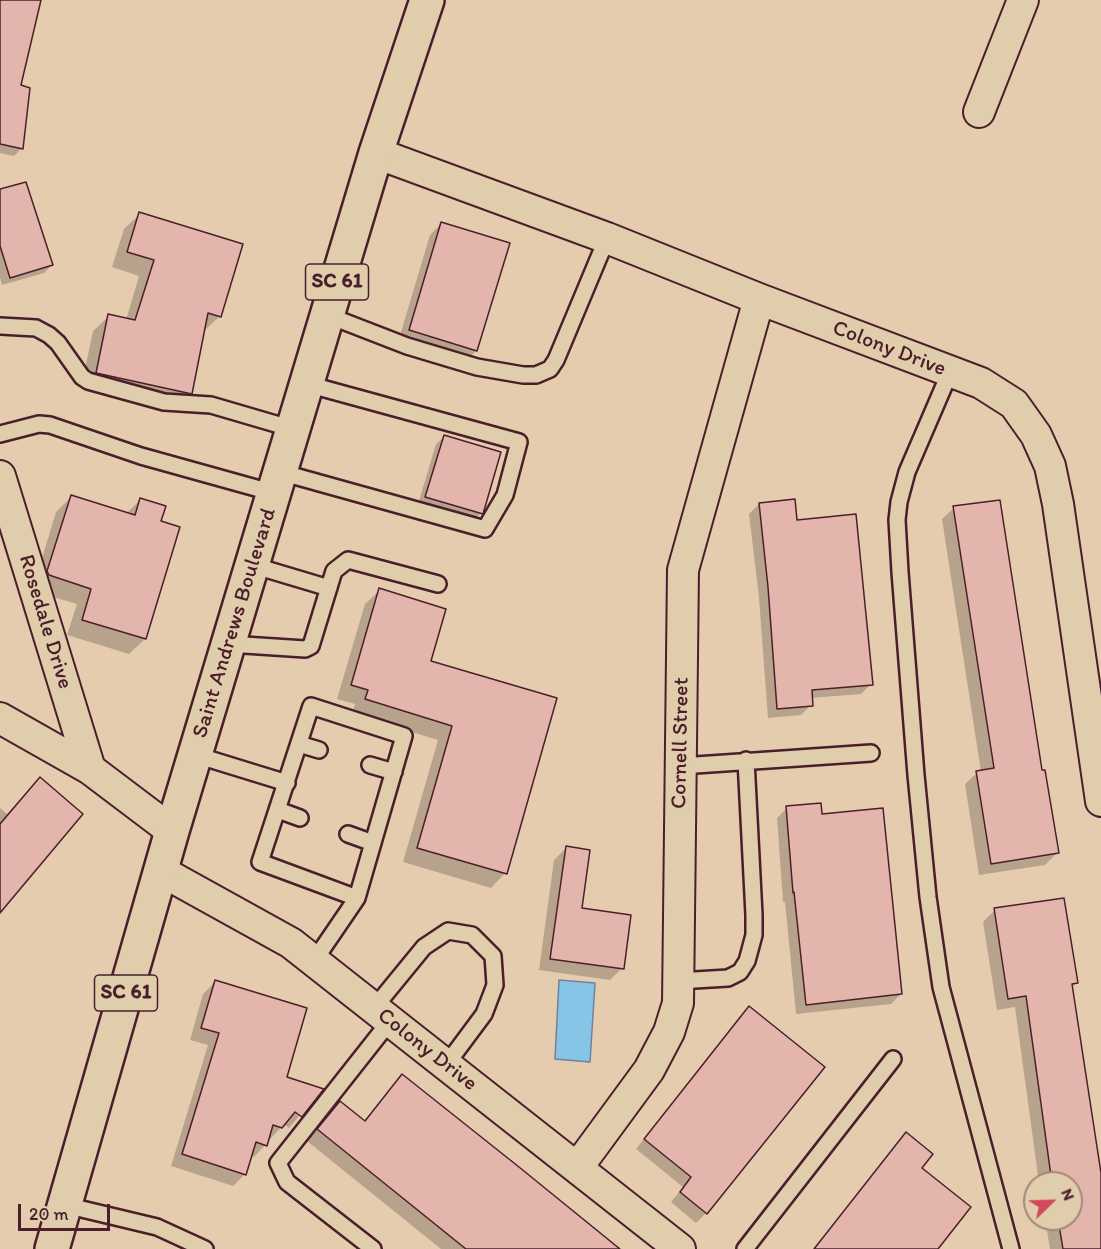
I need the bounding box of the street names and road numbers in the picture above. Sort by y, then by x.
road number: SC 61 [306,264,368,300]
street label: Colony Drive [829,315,949,383]
street label: Saint Andrews Boulevard [187,505,283,741]
street label: Rosedale Drive [12,552,78,692]
street label: Cornell Street [667,677,695,809]
road number: SC 61 [94,975,158,1011]
street label: Colony Drive [372,1003,482,1097]

